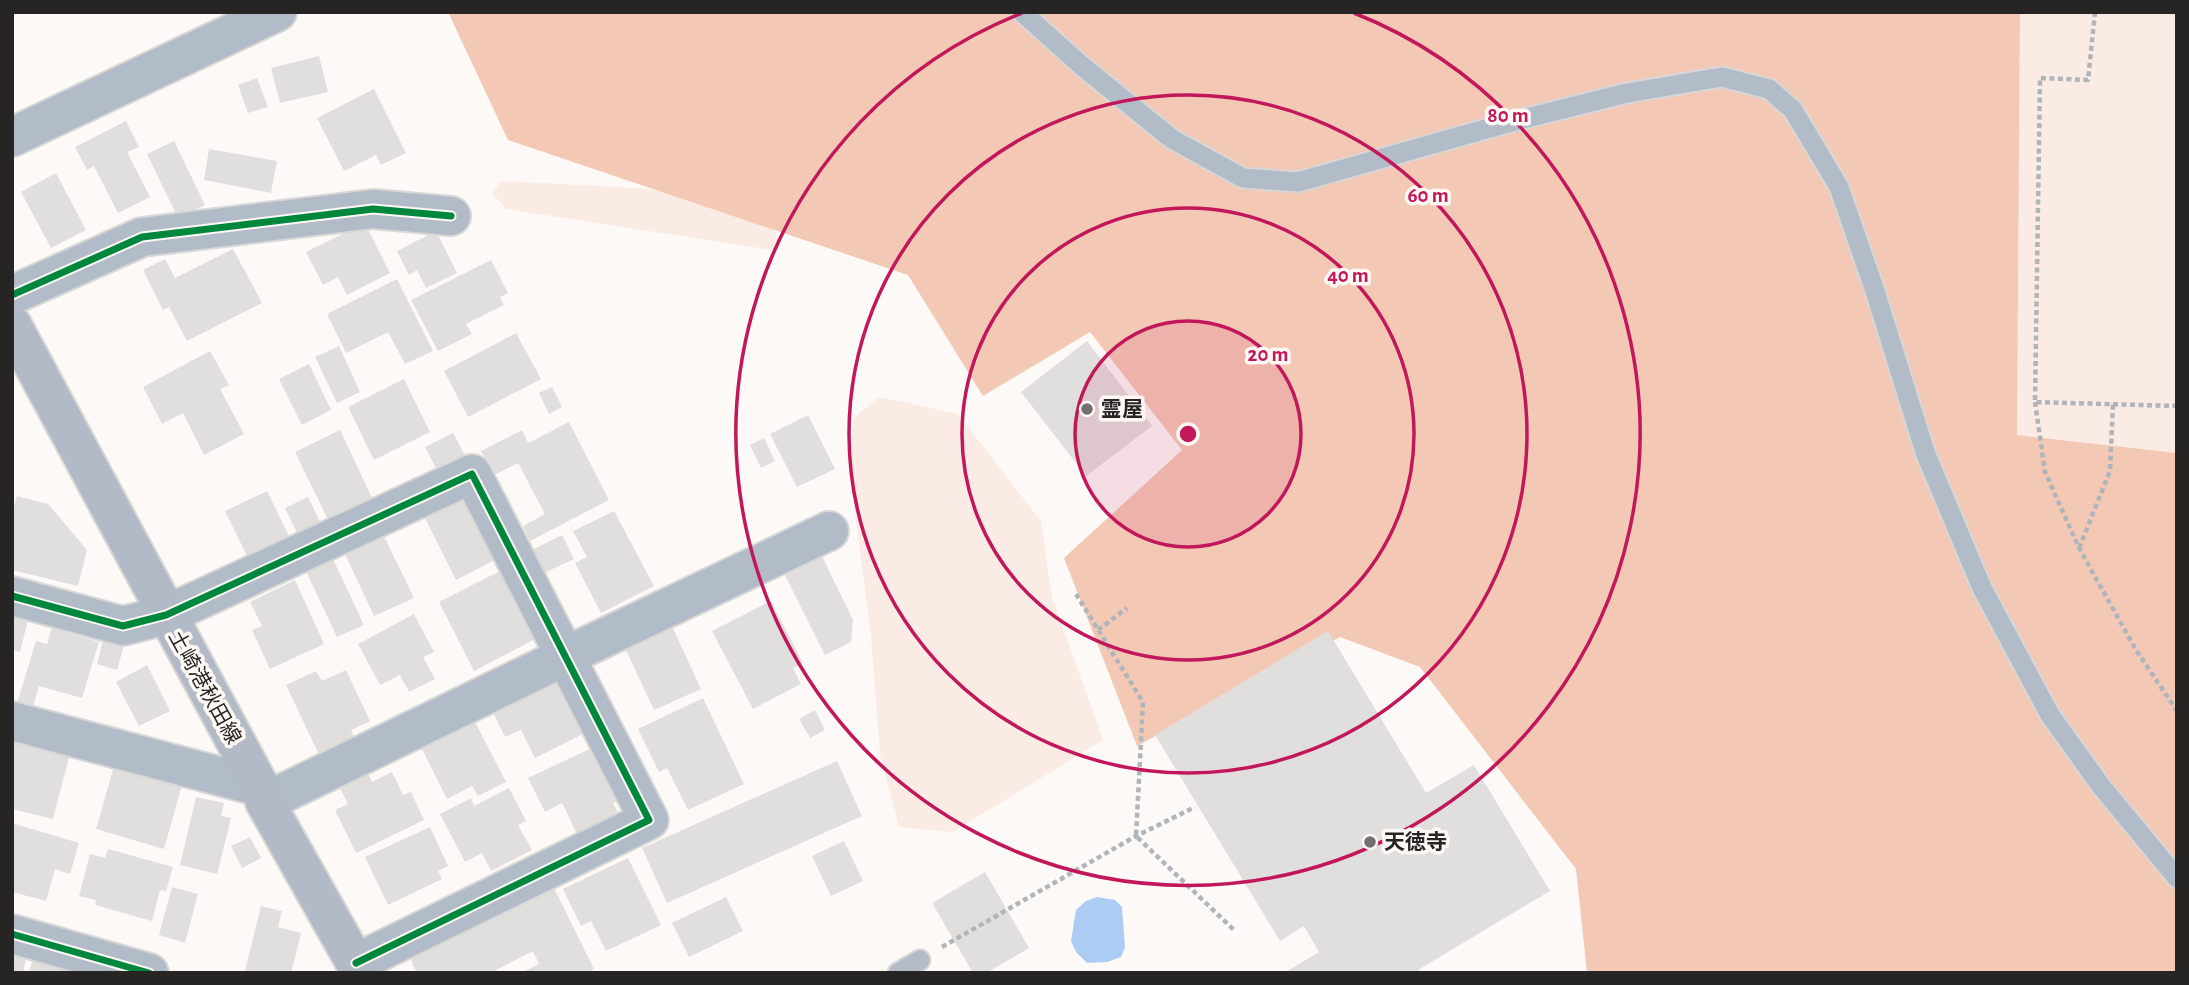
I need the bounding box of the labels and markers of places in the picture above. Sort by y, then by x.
place label: 霊屋 [1101,399,1143,420]
marker: 霊屋 [1079,401,1095,417]
centre of rings [1176,422,1200,446]
place label: 天徳寺 [1384,831,1447,853]
marker: 天徳寺 [1362,834,1378,850]

